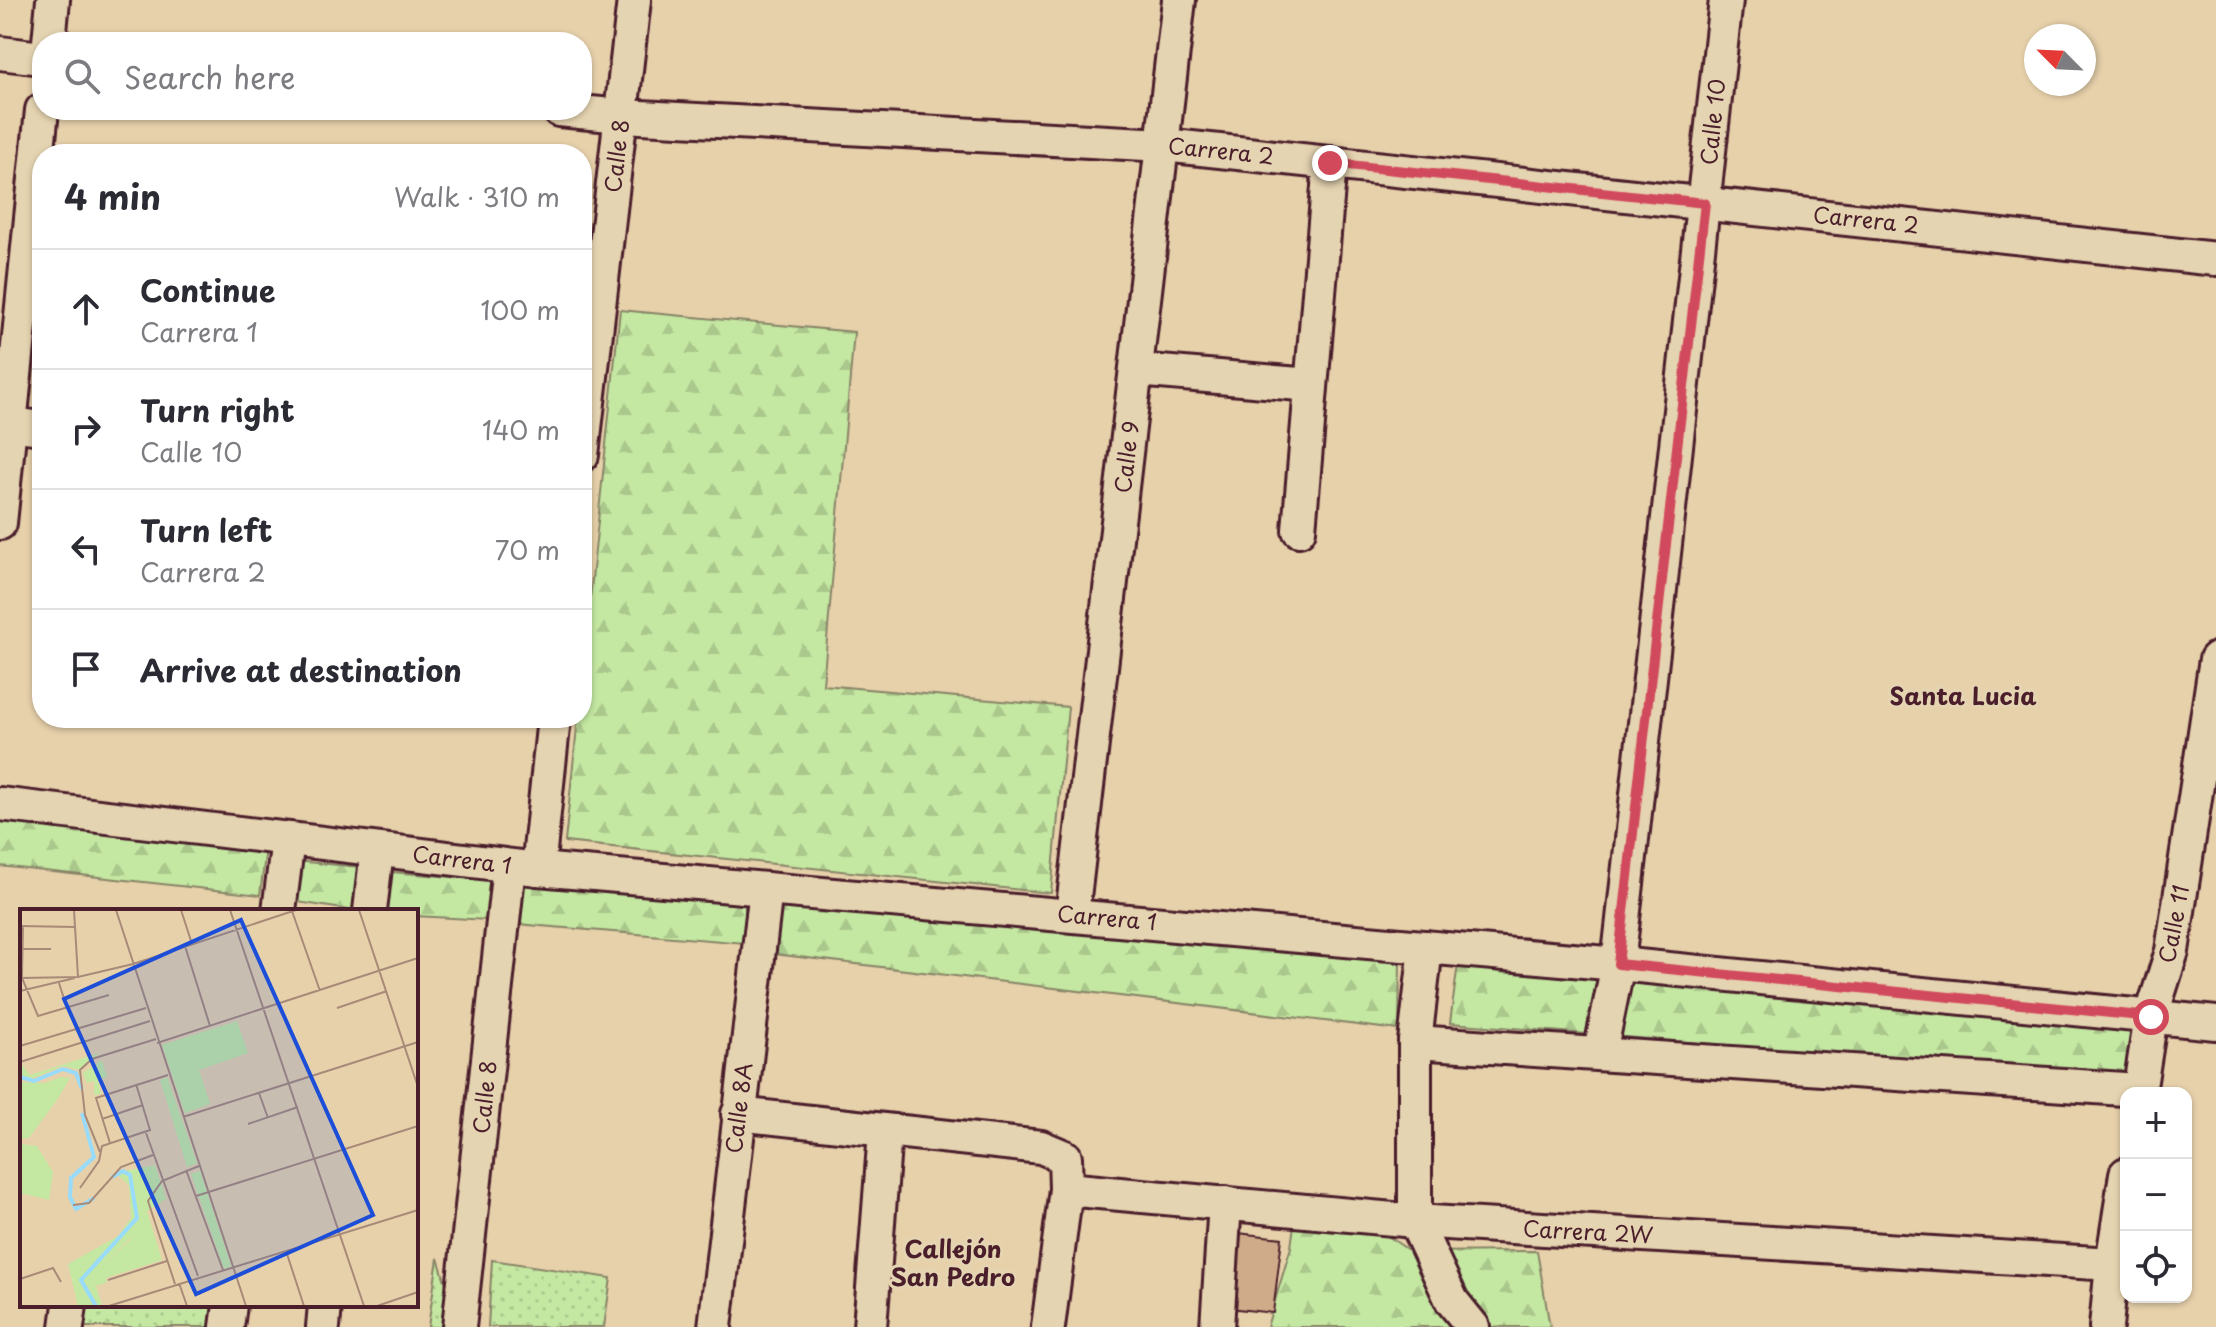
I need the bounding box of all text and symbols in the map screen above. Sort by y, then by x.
north arrow [2024,24,2096,96]
search box [32,32,592,120]
icon: search [60,54,104,98]
text: Search here [124,54,296,99]
street label: Calle 10 [1691,77,1732,167]
street label: Calle 8 [595,117,636,194]
street label: Carrera 2 [1167,128,1276,171]
route end [1312,145,1348,181]
text: 4 min [64,170,161,222]
text: Walk · 310 m [394,177,560,216]
street label: Carrera 2 [1812,197,1921,240]
text: Continue [140,267,275,312]
icon: ahead [64,287,108,331]
text: 100 m [480,290,560,329]
text: Carrera 1 [140,312,258,351]
text: Turn right [140,387,295,432]
icon: right [64,407,108,451]
text: 140 m [482,410,560,449]
street label: Calle 9 [1105,419,1146,495]
text: Calle 10 [140,432,242,471]
text: Turn left [140,507,272,552]
icon: left [64,527,108,571]
text: 70 m [495,530,560,569]
text: Carrera 2 [140,552,266,591]
icon: arrive [64,647,108,691]
text: Arrive at destination [140,647,462,692]
district label: Santa Lucia [1889,677,2037,713]
street label: Carrera 1 [411,836,514,881]
street label: Calle 11 [2149,882,2196,966]
street label: Carrera 1 [1056,896,1158,937]
inset map [20,909,418,1307]
route start [2133,999,2169,1035]
street label: Calle 8 [463,1059,504,1135]
street label: Calle 8A [716,1060,759,1155]
map controls [2120,1087,2192,1303]
button: + [2120,1087,2192,1159]
button: − [2120,1159,2192,1231]
street label: Carrera 2W [1522,1211,1654,1250]
district label: Callejón San Pedro [891,1230,1015,1294]
button: locate [2120,1231,2192,1303]

